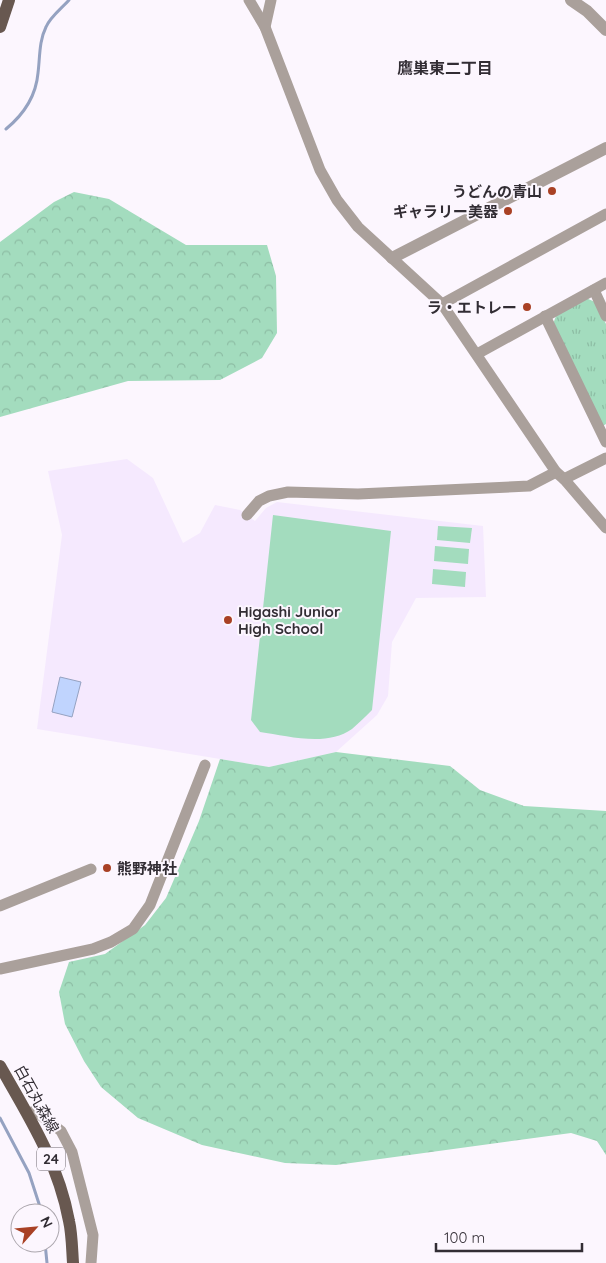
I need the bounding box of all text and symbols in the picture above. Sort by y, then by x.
district label: 鷹巣東二丁目 [397,58,493,78]
place label: うどんの青山 [452,182,542,201]
marker: うどんの青山 [546,185,558,197]
place label: ギャラリー美器 [393,202,499,221]
marker: ギャラリー美器 [502,205,514,217]
place label: ラ・エトレー [427,298,517,317]
marker: ラ・エトレー [521,301,533,313]
place label: Higashi Junior High School [238,602,341,638]
marker: Higashi Junior High School [222,614,234,626]
place label: 熊野神社 [117,859,177,878]
marker: 熊野神社 [101,862,113,874]
street label: 白石丸森線 [11,1062,63,1136]
road number: 24 [37,1148,65,1170]
north arrow [10,1203,60,1253]
text: N [36,1213,57,1231]
scale bar [436,1220,582,1252]
text: 100 m [444,1228,485,1247]

